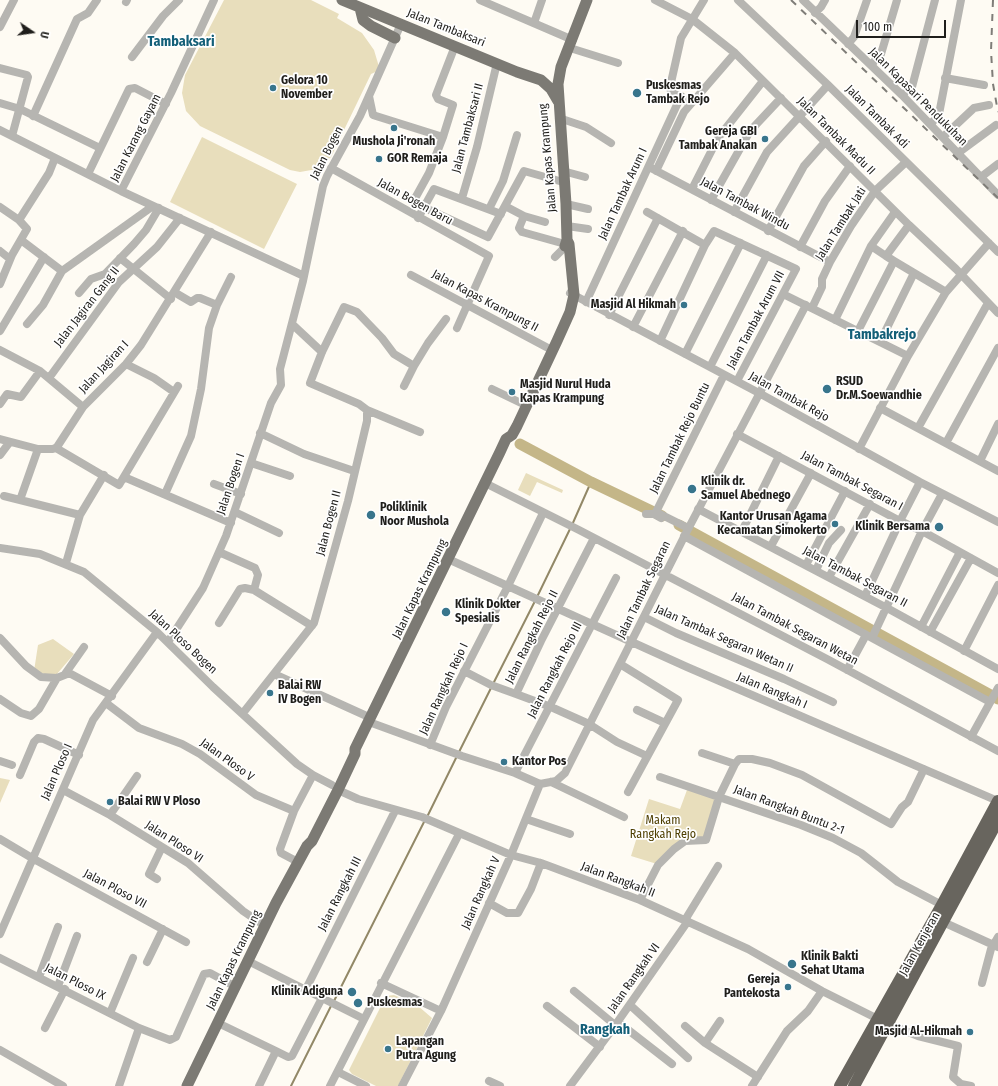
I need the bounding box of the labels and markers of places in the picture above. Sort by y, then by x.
place label: Gelora 10 November [281,74,332,102]
place label: Puskesmas Tambak Rejo [646,79,710,107]
marker: Gelora 10 November [268,83,278,93]
marker: Puskesmas Tambak Rejo [631,87,643,99]
marker: Mushola Ji'ronah [389,123,399,133]
place label: Gereja GBI Tambak Anakan [679,125,757,153]
marker: Gereja GBI Tambak Anakan [760,134,770,144]
place label: Mushola Ji'ronah [353,135,435,149]
place label: GOR Remaja [387,152,448,166]
marker: GOR Remaja [374,154,384,164]
place label: Masjid Al Hikmah [591,298,676,312]
marker: Masjid Al Hikmah [679,300,689,310]
place label: RSUD Dr.M.Soewandhie [836,375,922,403]
place label: Masjid Nurul Huda Kapas Krampung [520,378,611,406]
marker: RSUD Dr.M.Soewandhie [821,383,833,395]
marker: Masjid Nurul Huda Kapas Krampung [507,387,517,397]
place label: Klinik dr. Samuel Abednego [701,475,791,503]
marker: Klinik dr. Samuel Abednego [686,483,698,495]
place label: Poliklinik Noor Mushola [380,501,449,529]
marker: Poliklinik Noor Mushola [365,509,377,521]
place label: Kantor Urusan Agama Kecamatan Simokerto [717,510,827,538]
marker: Kantor Urusan Agama Kecamatan Simokerto [830,519,840,529]
place label: Klinik Bersama [855,520,930,534]
marker: Klinik Bersama [933,521,945,533]
place label: Klinik Dokter Spesialis [455,598,520,626]
marker: Klinik Dokter Spesialis [440,606,452,618]
place label: Balai RW IV Bogen [278,679,321,707]
marker: Balai RW IV Bogen [265,688,275,698]
place label: Kantor Pos [512,755,566,769]
marker: Kantor Pos [499,757,509,767]
place label: Balai RW V Ploso [118,795,200,809]
marker: Balai RW V Ploso [105,797,115,807]
place label: Klinik Bakti Sehat Utama [801,950,865,978]
marker: Klinik Bakti Sehat Utama [786,958,798,970]
place label: Gereja Pantekosta [724,973,780,1001]
marker: Gereja Pantekosta [783,982,793,992]
place label: Klinik Adiguna [271,985,343,999]
marker: Klinik Adiguna [346,986,358,998]
place label: Puskesmas [367,996,422,1010]
marker: Puskesmas [352,997,364,1009]
place label: Masjid Al-Hikmah [875,1025,962,1039]
marker: Masjid Al-Hikmah [965,1027,975,1037]
place label: Lapangan Putra Agung [396,1035,456,1063]
marker: Lapangan Putra Agung [383,1044,393,1054]

